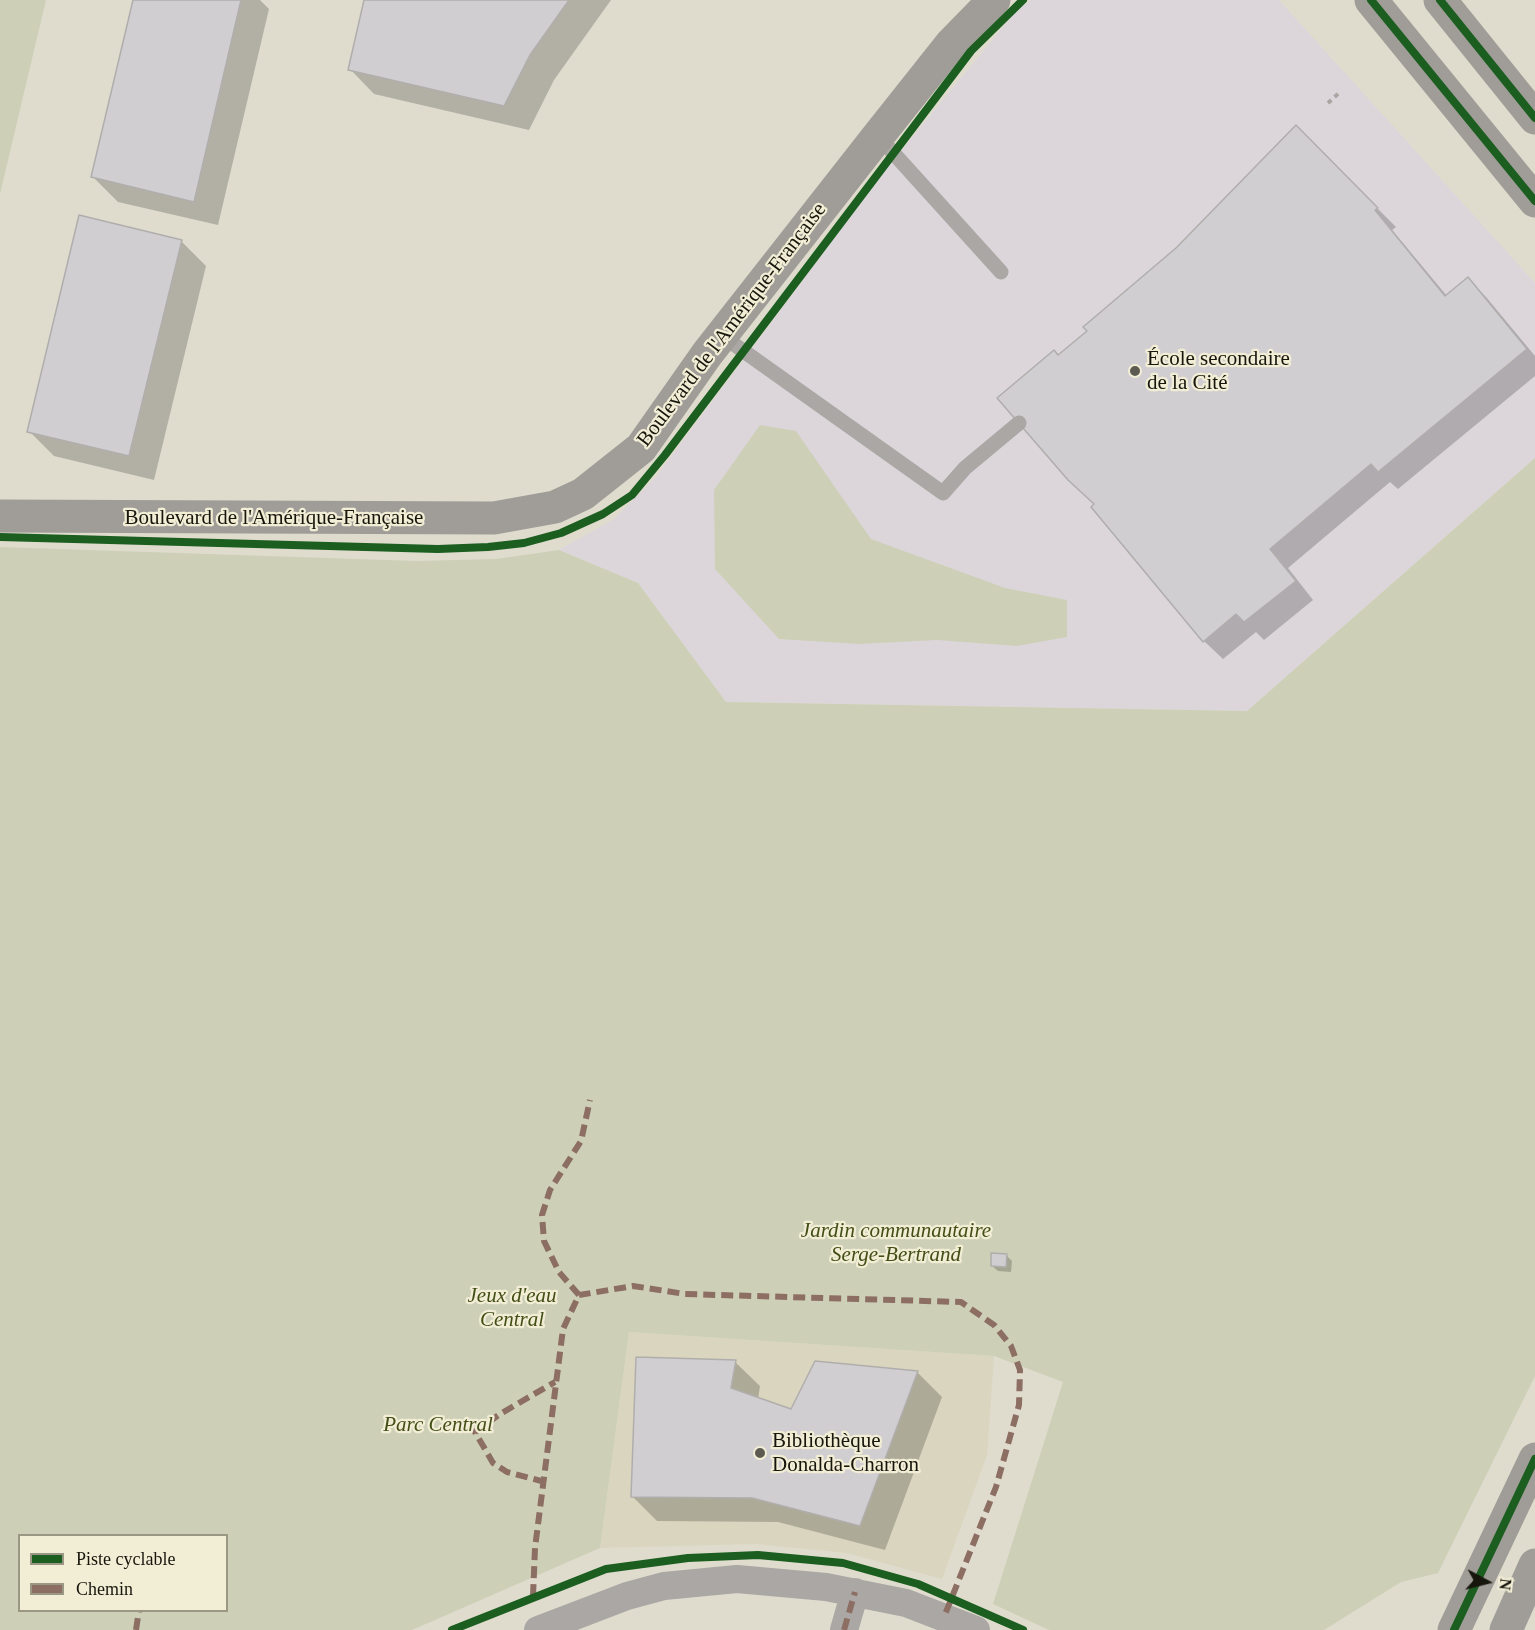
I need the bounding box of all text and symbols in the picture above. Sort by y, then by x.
street label: Boulevard de l'Amérique-Française [632,198,832,452]
place label: École secondaire de la Cité [1147,346,1290,396]
marker: École secondaire de la Cité [1128,364,1142,378]
street label: Boulevard de l'Amérique-Française [125,505,423,531]
park label: Jardin communautaire Serge-Bertrand [801,1218,991,1268]
park label: Jeux d'eau Central [467,1283,557,1333]
park label: Parc Central [383,1412,493,1438]
place label: Bibliothèque Donalda-Charron [772,1428,919,1478]
marker: Bibliothèque Donalda-Charron [753,1446,767,1460]
legend [18,1534,228,1612]
text: Piste cyclable [76,1549,175,1569]
north arrow [1457,1552,1517,1612]
text: N [1496,1577,1515,1591]
text: Chemin [76,1579,133,1599]

